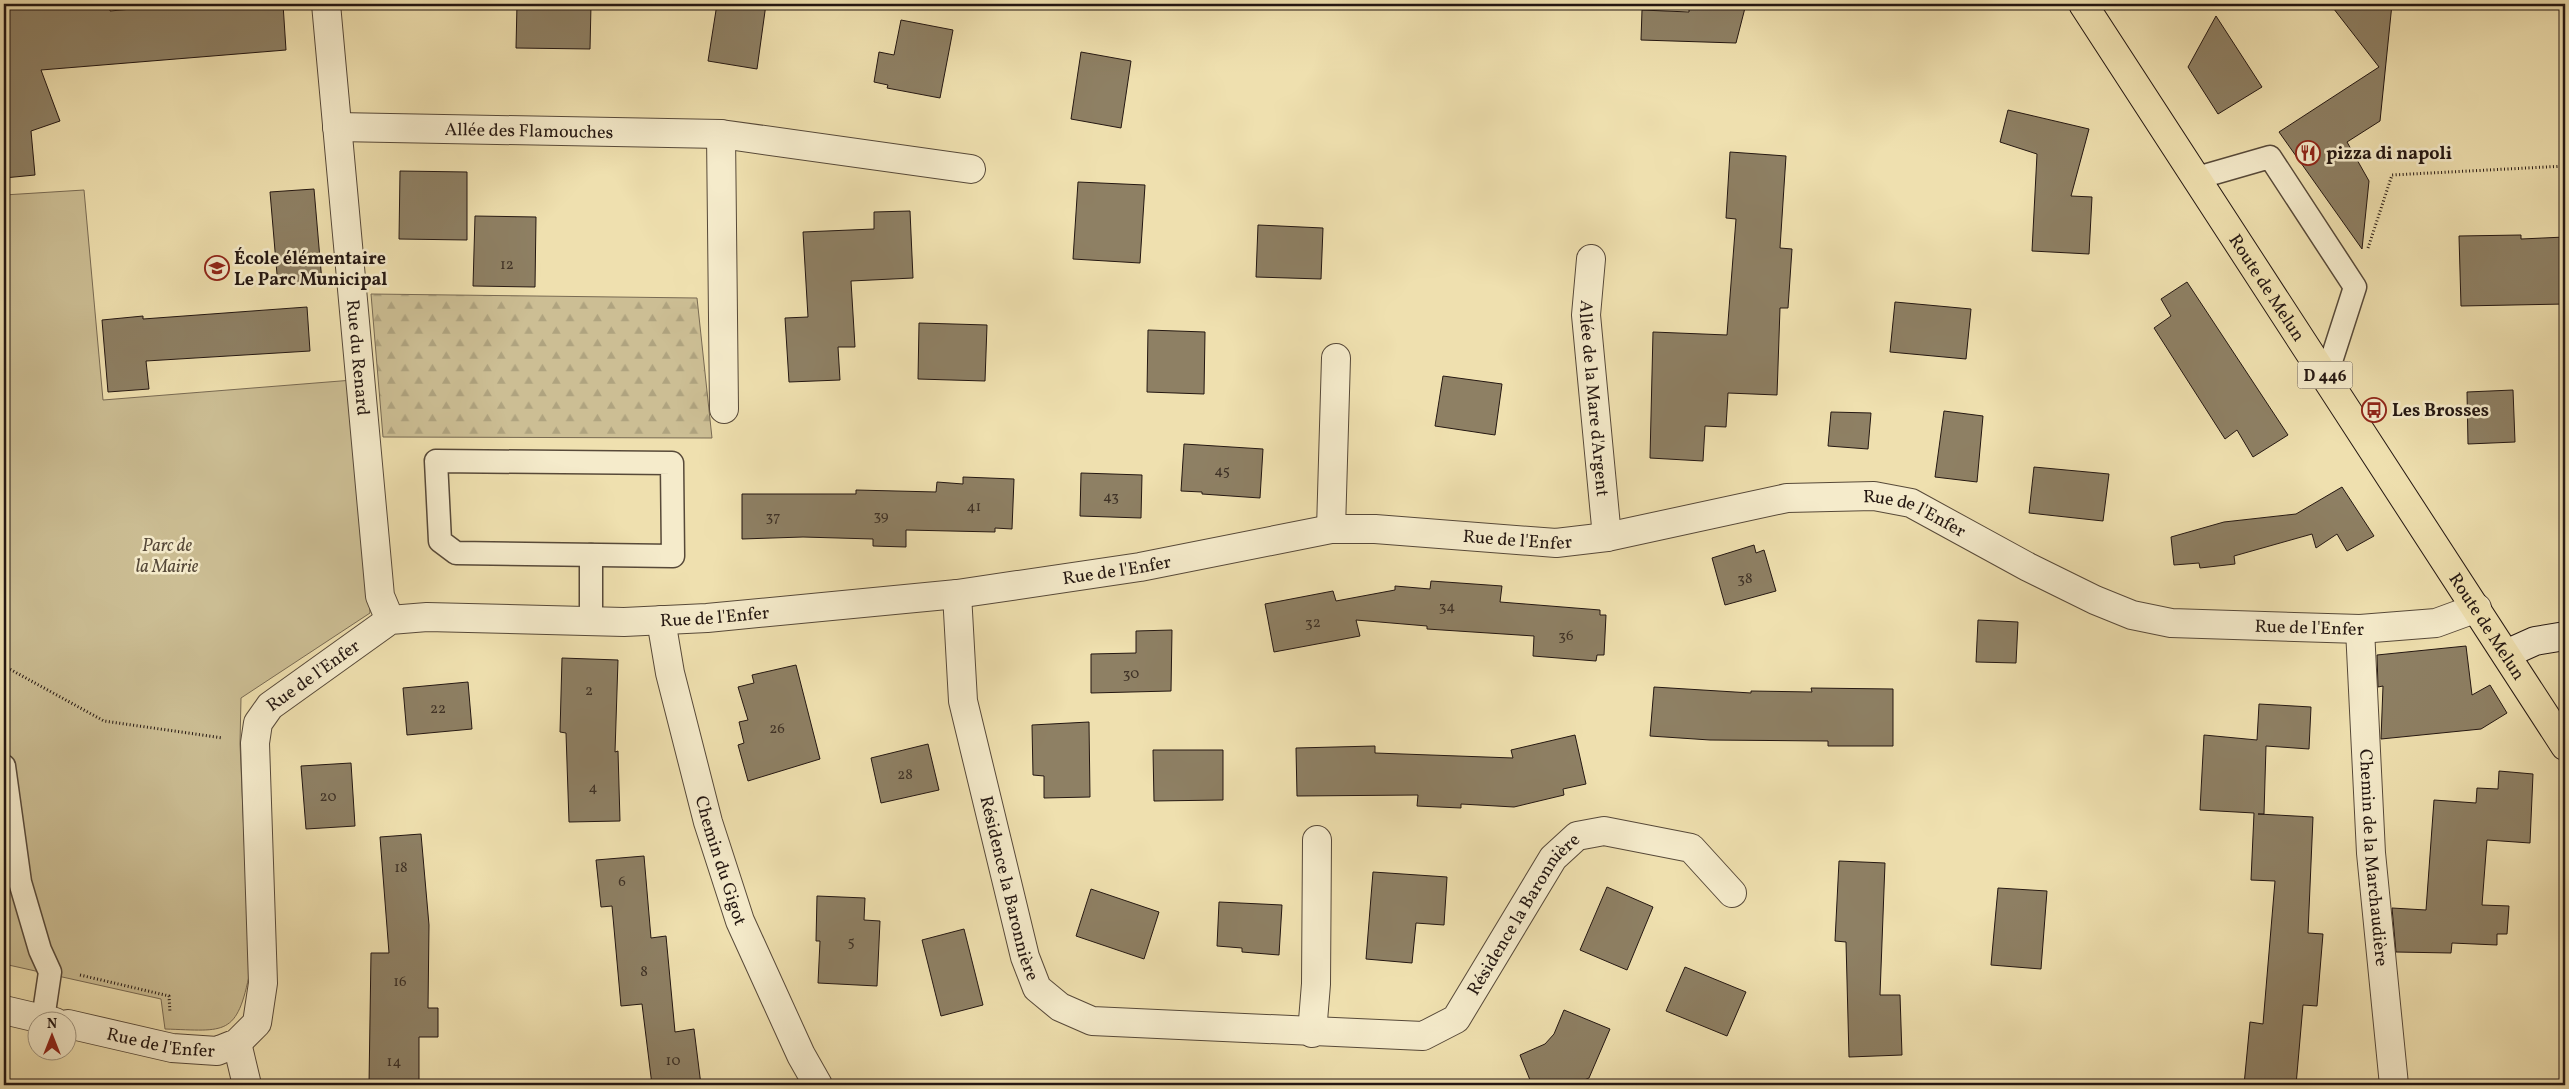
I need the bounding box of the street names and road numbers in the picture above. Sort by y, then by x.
street label: Allée des Flamouches [444,118,614,146]
street label: Route de Melun [2222,230,2310,347]
street label: Rue du Renard [339,299,374,417]
street label: Allée de la Mare d'Argent [1572,299,1614,498]
road number: D 446 [2298,362,2352,388]
street label: Rue de l'Enfer [1863,485,1970,545]
street label: Rue de l'Enfer [1462,525,1574,557]
street label: Rue de l'Enfer [1061,550,1174,592]
street label: Route de Melun [2442,568,2530,686]
street label: Rue de l'Enfer [660,601,771,634]
street label: Rue de l'Enfer [2254,615,2366,643]
street label: Rue de l'Enfer [262,634,366,719]
street label: Chemin de la Marchaudière [2352,748,2393,968]
street label: Chemin du Gigot [688,793,752,930]
street label: Résidence la Baronnière [972,793,1044,985]
street label: Résidence la Baronnière [1462,828,1586,1001]
street label: Rue de l'Enfer [104,1022,216,1065]

